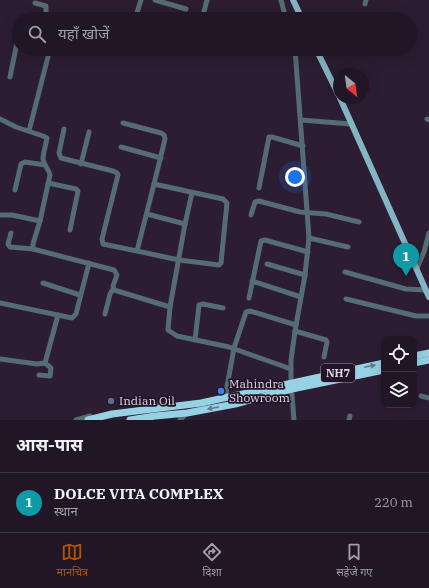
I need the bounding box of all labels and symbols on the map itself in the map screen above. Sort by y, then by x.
north arrow [333,68,369,104]
your location [285,167,305,187]
pin: 1 [393,243,419,276]
one-way arrow [364,362,376,368]
road number: NH7 [321,364,355,382]
place label: Mahindra Showroom [229,376,291,405]
marker: Mahindra Showroom [216,386,226,396]
place label: Indian Oil [119,393,175,408]
marker: Indian Oil [106,396,116,406]
one-way arrow [207,405,219,411]

